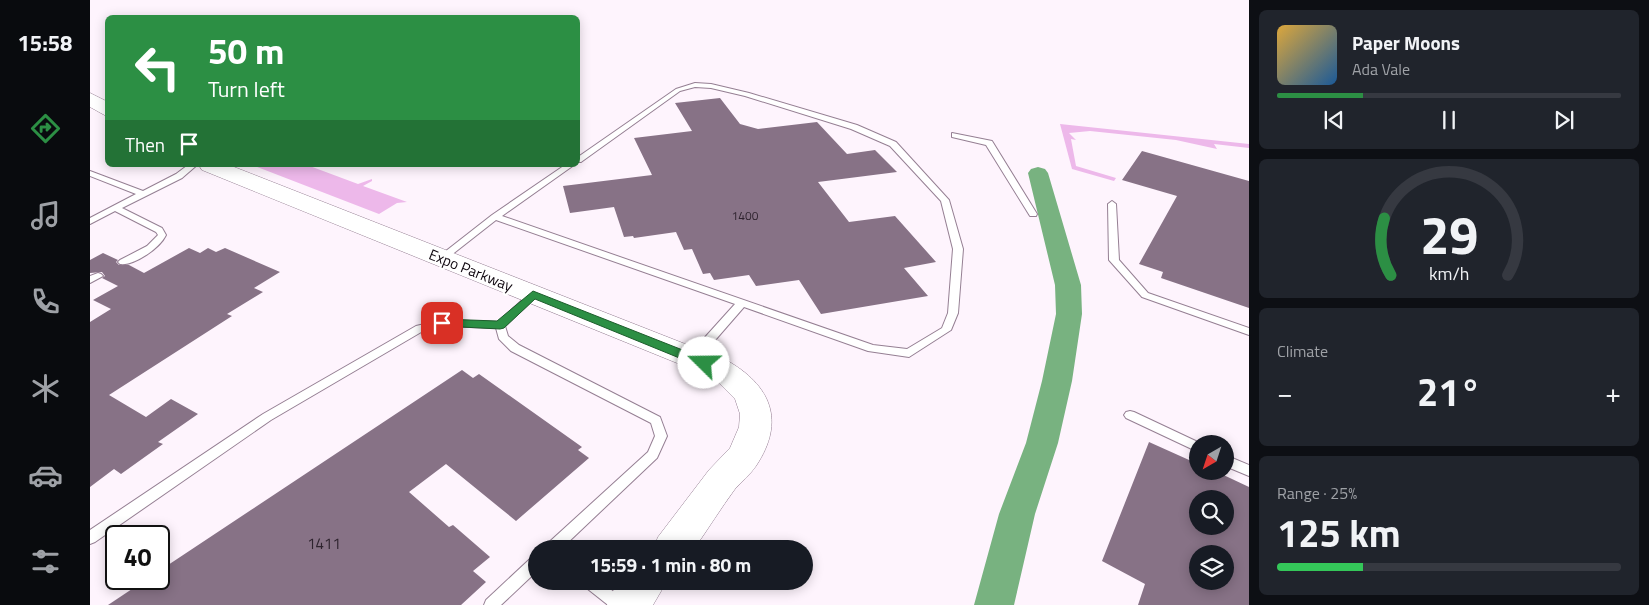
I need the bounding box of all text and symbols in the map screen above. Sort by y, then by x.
text: 50 m [208,24,284,78]
text: 15:58 [18,26,72,60]
text: Paper Moons [1352,28,1460,57]
icon: left [125,35,190,100]
text: Ada Vale [1352,57,1410,81]
text: Turn left [208,72,285,106]
icon: previous [1320,106,1348,134]
icon: pause [1435,106,1463,134]
icon: next [1550,106,1578,134]
icon: directions [28,111,63,146]
text: Then [125,130,165,159]
icon: arrive [175,130,203,158]
text: 29 [1420,195,1478,274]
icon: music [28,198,63,233]
house number: 1400 [732,206,759,225]
street label: Expo Parkway [425,243,517,297]
text: km/h [1429,260,1469,287]
icon: phone [28,284,63,319]
pin [421,302,463,344]
icon: arrive [428,309,456,337]
position arrow [677,336,729,388]
text: Climate [1277,339,1328,363]
text: 21° [1417,363,1481,421]
icon: climate [28,371,63,406]
text: − [1277,371,1293,414]
text: + [1605,371,1621,414]
north arrow [1189,435,1234,480]
map controls [1189,435,1234,590]
icon: car [28,458,63,493]
text: Range · 25% [1277,481,1357,505]
button: search [1189,490,1234,535]
text: 125 km [1277,504,1401,562]
speed limit sign: 40 [105,525,170,590]
house number: 1411 [307,532,341,555]
icon: filters [28,544,63,579]
button: layers [1189,545,1234,590]
text: 15:59 · 1 min · 80 m [590,550,751,579]

